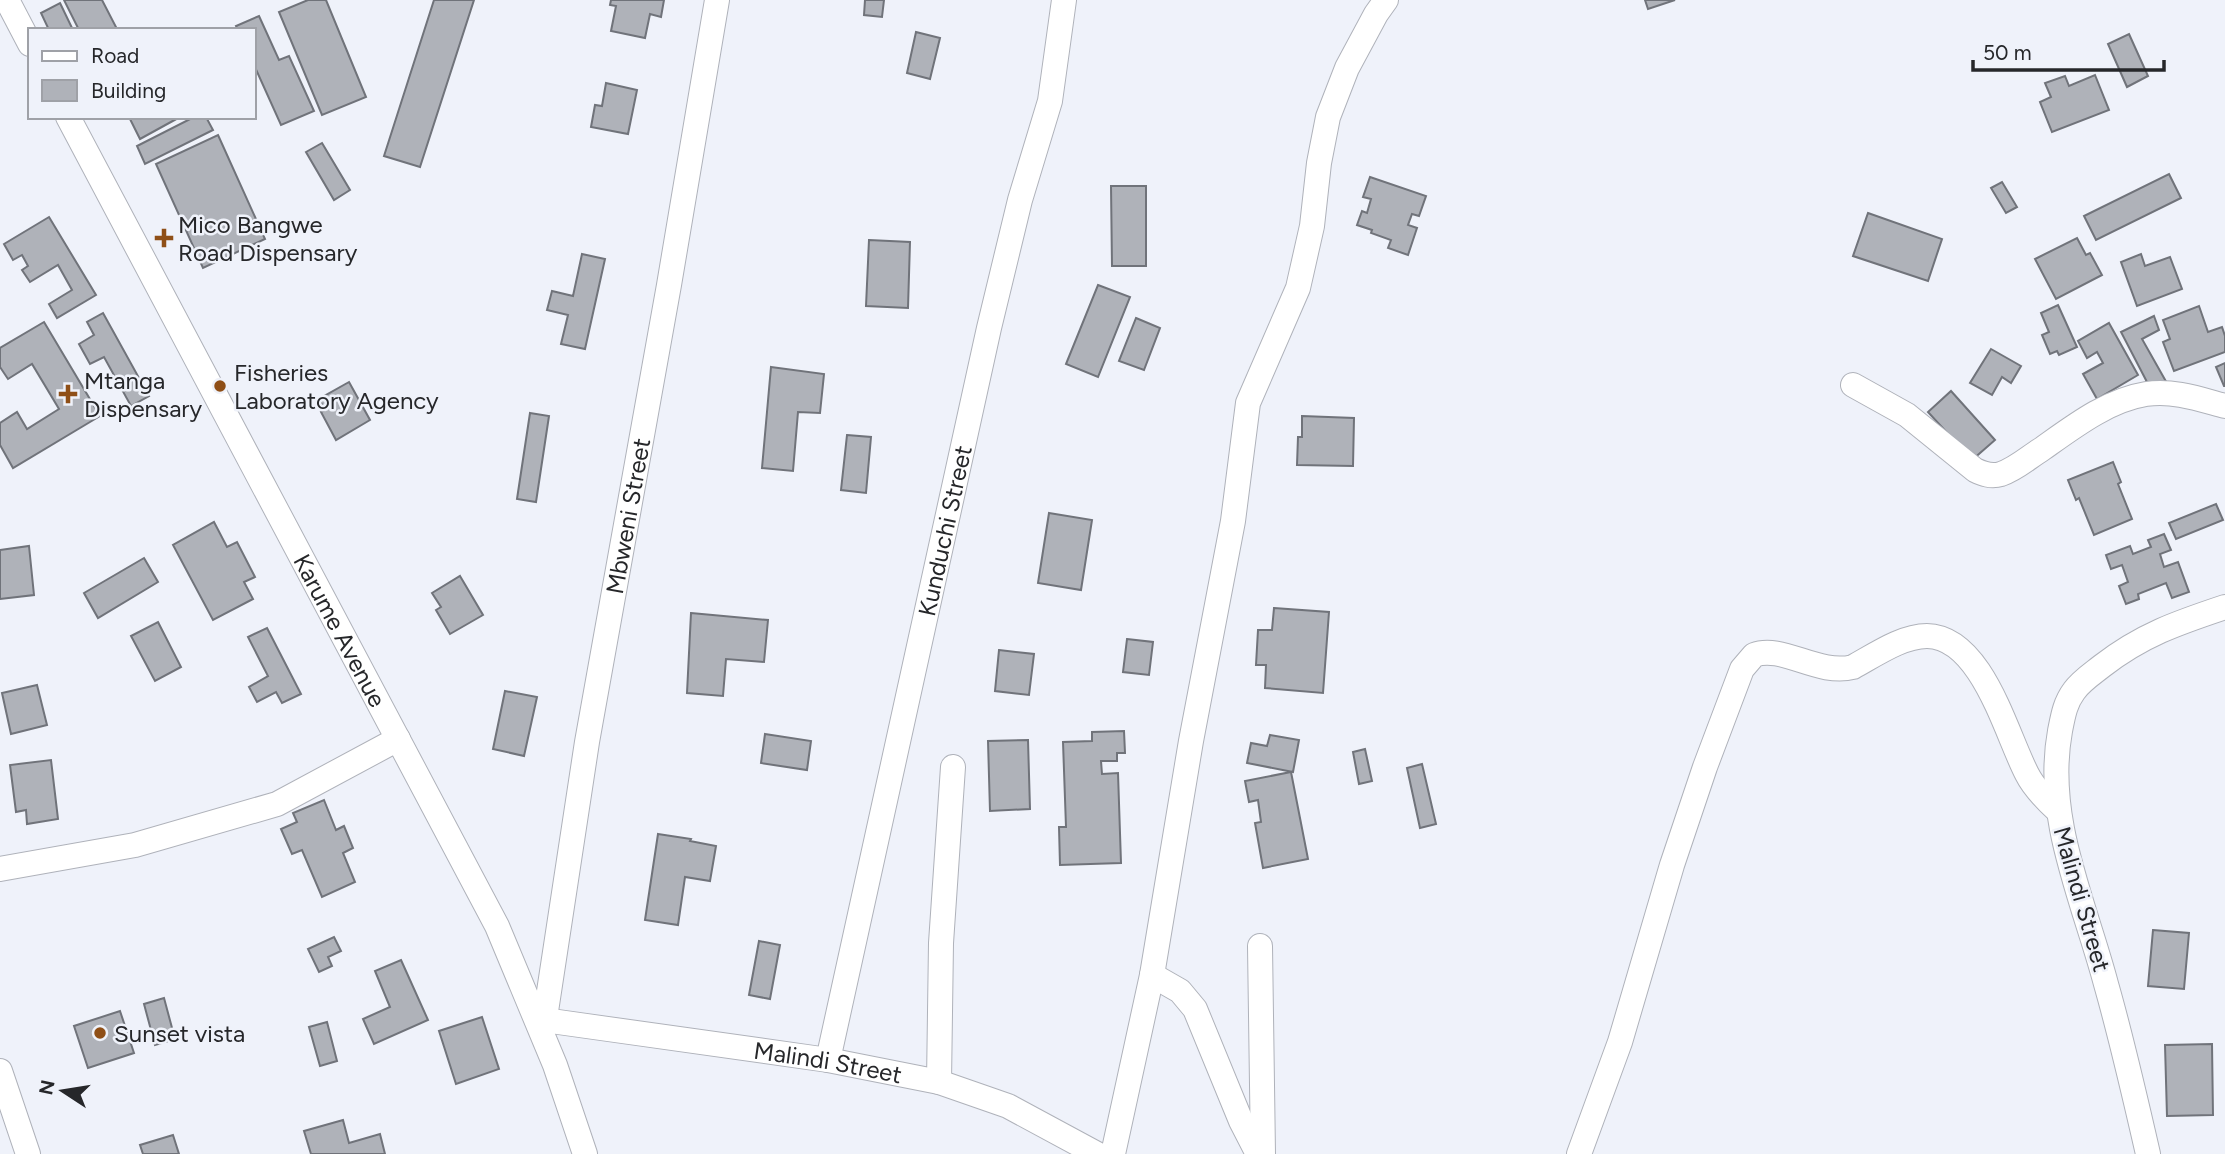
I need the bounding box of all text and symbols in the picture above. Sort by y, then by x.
legend [28,28,256,119]
scale bar [1973,28,2164,72]
text: 50 m [1983,40,2032,65]
text: Road [91,43,139,68]
text: Building [91,78,166,103]
place label: Mico Bangwe Road Dispensary [178,210,358,267]
marker: Mico Bangwe Road Dispensary [156,230,172,246]
place label: Fisheries Laboratory Agency [234,358,439,415]
place label: Mtanga Dispensary [84,366,202,423]
marker: Fisheries Laboratory Agency [212,378,228,394]
marker: Mtanga Dispensary [58,384,78,404]
street label: Mbweni Street [599,436,656,596]
street label: Kunduchi Street [912,443,977,619]
street label: Karume Avenue [288,549,393,712]
street label: Malindi Street [2047,823,2117,975]
place label: Sunset vista [114,1019,245,1048]
marker: Sunset vista [92,1025,108,1041]
street label: Malindi Street [752,1035,904,1089]
north arrow [28,1056,98,1126]
text: N [34,1078,60,1097]

